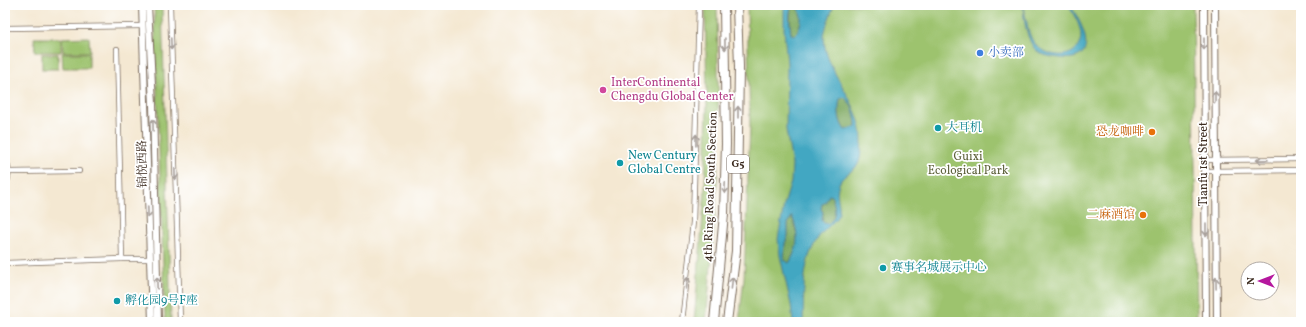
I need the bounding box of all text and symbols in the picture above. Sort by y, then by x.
one-way arrow [167,37,175,50]
one-way arrow [721,37,729,50]
one-way arrow [1200,37,1208,50]
place label: 小卖部 [988,45,1024,61]
marker: 小卖部 [975,48,985,58]
place label: InterContinental Chengdu Global Center [611,75,734,105]
marker: InterContinental Chengdu Global Center [598,85,608,95]
one-way arrow [1211,91,1219,104]
one-way arrow [734,106,742,119]
street label: 4th Ring Road South Section [700,112,722,262]
one-way arrow [149,119,157,132]
place label: 大耳机 [946,120,982,136]
street label: Tianfu 1st Street [1196,122,1212,206]
marker: 大耳机 [933,123,943,133]
place label: 恐龙咖啡 [1096,124,1144,140]
marker: 恐龙咖啡 [1147,127,1157,137]
one-way arrow [693,134,700,147]
street label: 锦悦西路 [135,140,151,188]
place label: New Century Global Centre [628,148,701,178]
park label: Guixi Ecological Park [928,149,1009,179]
road number: G5 [727,155,749,173]
one-way arrow [1256,156,1269,164]
marker: New Century Global Centre [615,158,625,168]
one-way arrow [171,167,179,180]
one-way arrow [721,181,729,194]
one-way arrow [145,205,152,218]
place label: 二麻酒馆 [1087,207,1135,223]
marker: 二麻酒馆 [1138,210,1148,220]
one-way arrow [1202,223,1210,236]
place label: 赛事名城展示中心 [891,260,987,276]
north arrow [1240,261,1280,301]
marker: 赛事名城展示中心 [878,263,888,273]
one-way arrow [153,277,161,290]
one-way arrow [683,277,690,290]
one-way arrow [728,277,736,290]
one-way arrow [1212,277,1220,290]
text: N [1244,277,1259,285]
place label: 孵化园9号F座 [125,293,198,309]
marker: 孵化园9号F座 [112,296,122,306]

